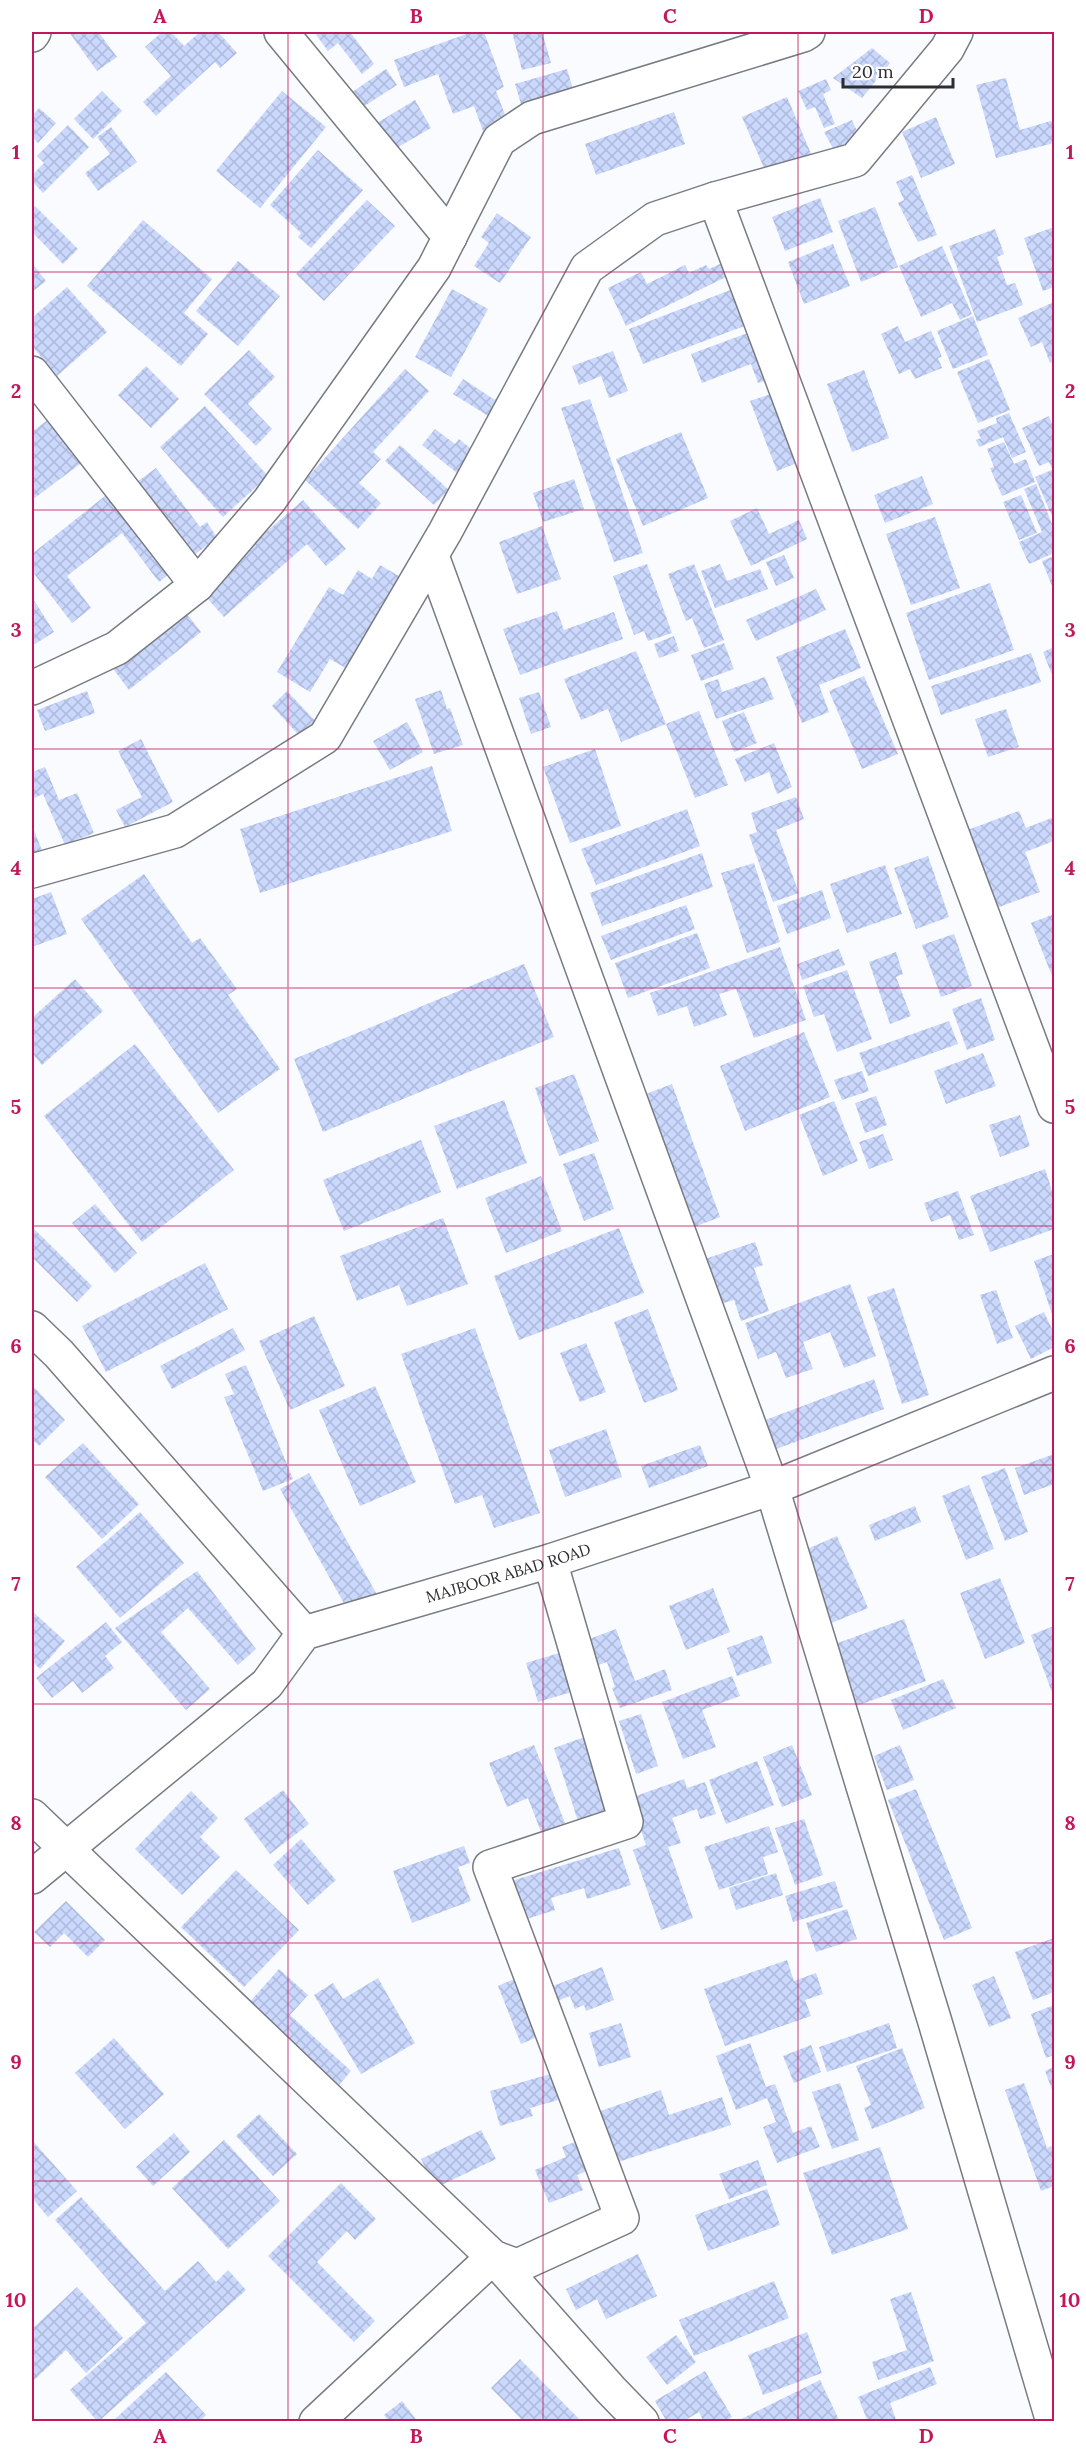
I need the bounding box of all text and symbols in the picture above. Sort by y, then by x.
text: A [153,3,167,28]
text: B [409,3,423,28]
text: C [663,3,677,28]
text: D [918,3,934,28]
scale bar [843,51,952,89]
text: 20 m [852,60,894,83]
text: 1 [12,139,20,164]
text: 1 [1066,139,1074,164]
text: 2 [11,378,21,403]
text: 2 [1065,378,1075,403]
text: 3 [10,617,22,642]
text: 3 [1064,617,1076,642]
text: 4 [11,855,22,880]
text: 4 [1065,855,1076,880]
text: 5 [11,1094,22,1119]
text: 5 [1065,1094,1076,1119]
text: 6 [10,1333,22,1358]
text: 6 [1064,1333,1076,1358]
street label: MAJBOOR ABAD ROAD [423,1538,593,1607]
text: 7 [11,1571,21,1596]
text: 7 [1065,1571,1075,1596]
text: 8 [10,1810,22,1835]
text: 8 [1064,1810,1076,1835]
text: 9 [10,2049,22,2074]
text: 9 [1064,2049,1076,2074]
text: 10 [6,2287,26,2312]
text: 10 [1060,2287,1080,2312]
text: A [153,2423,167,2448]
text: B [409,2423,423,2448]
text: C [663,2423,677,2448]
text: D [918,2423,934,2448]

